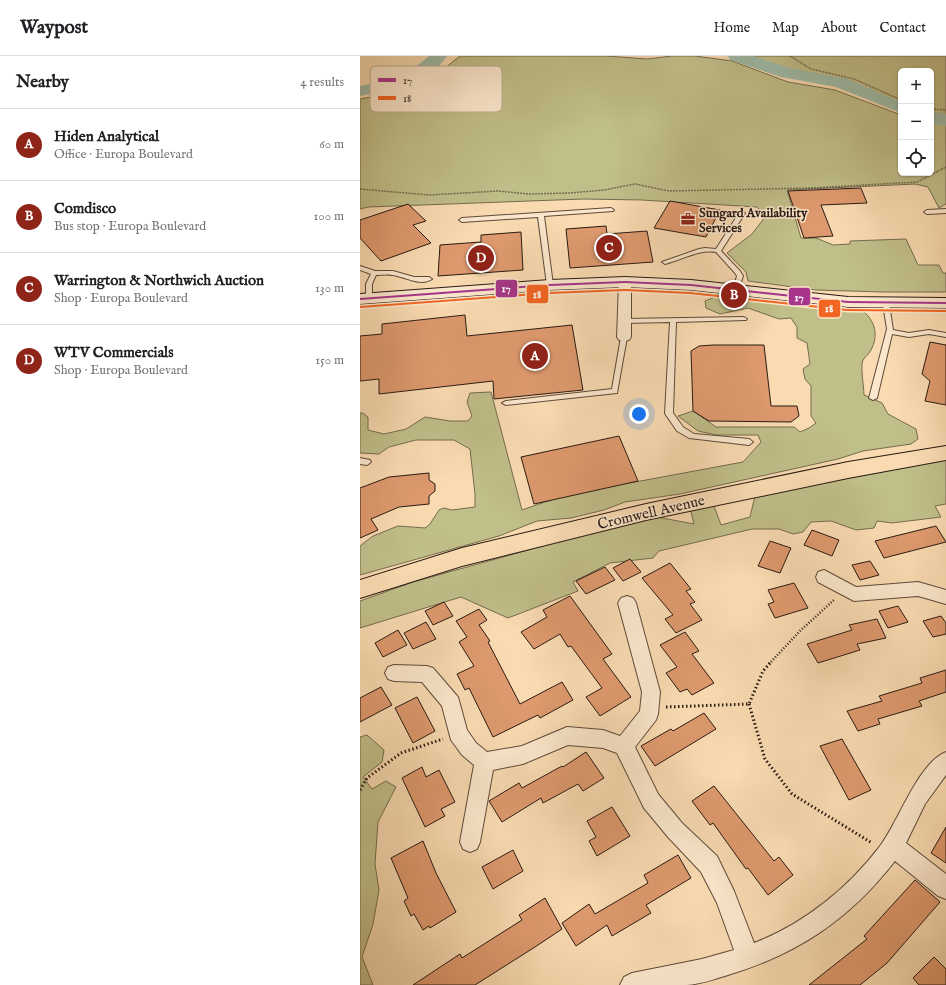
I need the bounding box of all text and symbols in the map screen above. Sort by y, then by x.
text: Waypost [20,16,88,40]
text: Home [714,19,750,37]
text: Map [772,19,799,37]
text: About [821,19,857,37]
text: Contact [879,19,926,37]
legend [370,66,502,112]
map controls [898,68,934,176]
button: + [898,68,934,104]
text: Nearby [16,72,69,93]
text: 4 results [300,74,344,91]
text: 17 [403,74,412,88]
text: 18 [403,92,411,106]
button: − [898,104,934,140]
text: Hiden Analytical [54,127,159,146]
text: A [25,136,33,153]
text: 60 m [319,136,344,153]
button: locate [898,140,934,176]
text: Office · Europa Boulevard [54,146,193,163]
text: Comdisco [54,199,116,218]
place label: Sungard Availability Services [699,205,808,237]
text: B [25,208,33,225]
text: 100 m [314,208,344,225]
office icon: Sungard Availability Services [680,211,696,227]
text: Bus stop · Europa Boulevard [54,218,206,235]
pin: C [596,233,622,263]
pin: D [468,243,494,273]
text: Warrington & Northwich Auction [54,271,264,290]
line badge: 17 [495,279,518,298]
text: C [24,280,34,297]
text: 130 m [315,280,344,297]
pin: B [721,280,747,310]
text: 17 [501,282,511,296]
line badge: 18 [526,284,549,304]
line badge: 17 [788,287,811,306]
text: 18 [533,288,541,302]
text: Shop · Europa Boulevard [54,290,188,307]
text: 17 [794,291,804,305]
line badge: 18 [818,299,841,318]
text: 18 [825,302,833,316]
pin: A [522,341,548,371]
text: WTV Commercials [54,343,174,362]
text: D [24,352,34,369]
text: 150 m [315,352,344,369]
text: Shop · Europa Boulevard [54,362,188,379]
your location [629,404,649,424]
street label: Cromwell Avenue [596,491,707,534]

